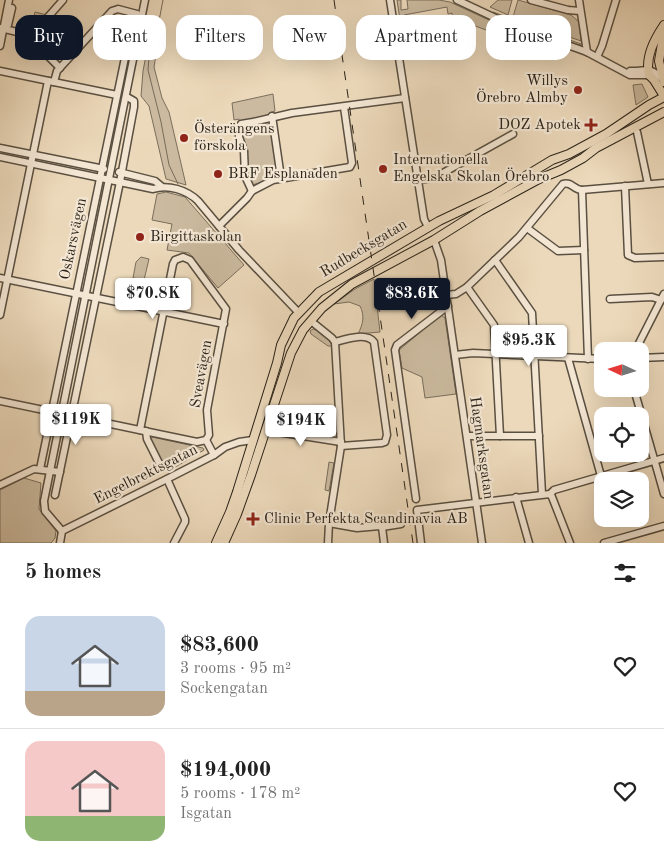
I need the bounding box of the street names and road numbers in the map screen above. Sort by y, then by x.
street label: Oskarsvägen [58,197,90,281]
street label: Rudbecksgatan [318,217,410,281]
street label: Sveavägen [189,339,215,409]
street label: Hagmarksgatan [466,396,496,500]
street label: Engelbrektsgatan [92,442,200,508]

